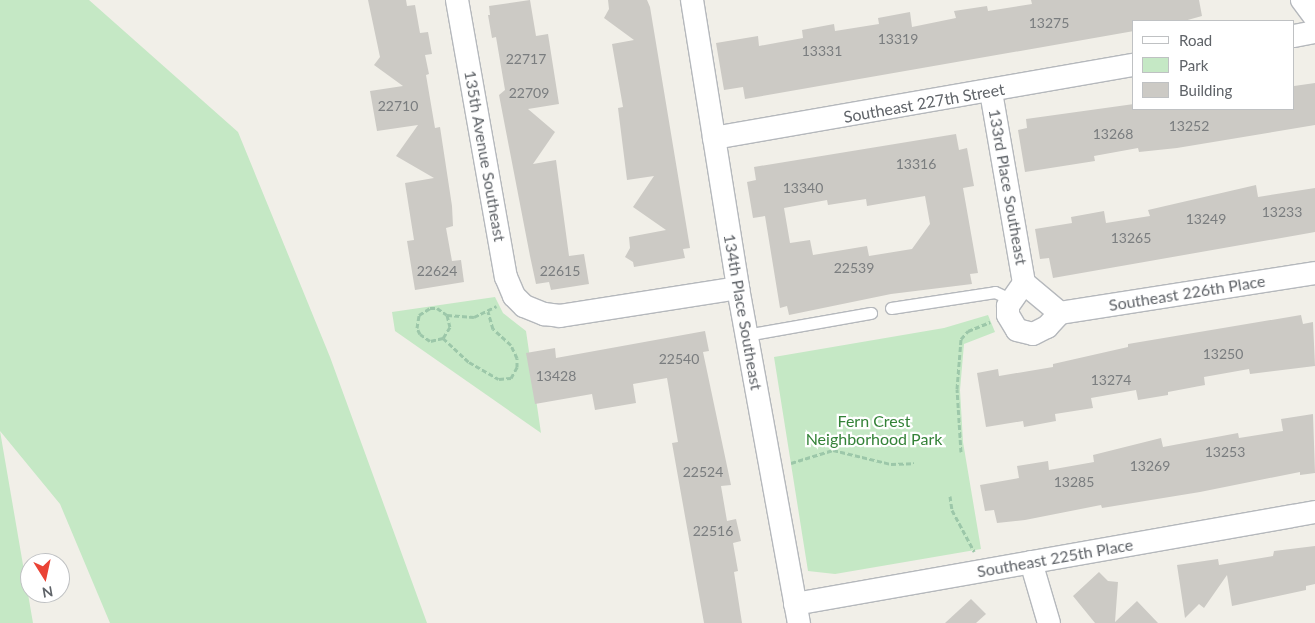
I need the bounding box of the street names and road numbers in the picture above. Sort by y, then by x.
street label: 135th Avenue Southeast [460,69,510,243]
street label: Southeast 227th Street [842,79,1006,127]
street label: 133rd Place Southeast [985,107,1031,267]
street label: 134th Place Southeast [720,232,766,392]
street label: Southeast 226th Place [1107,271,1267,315]
street label: Southeast 225th Place [975,535,1135,581]

